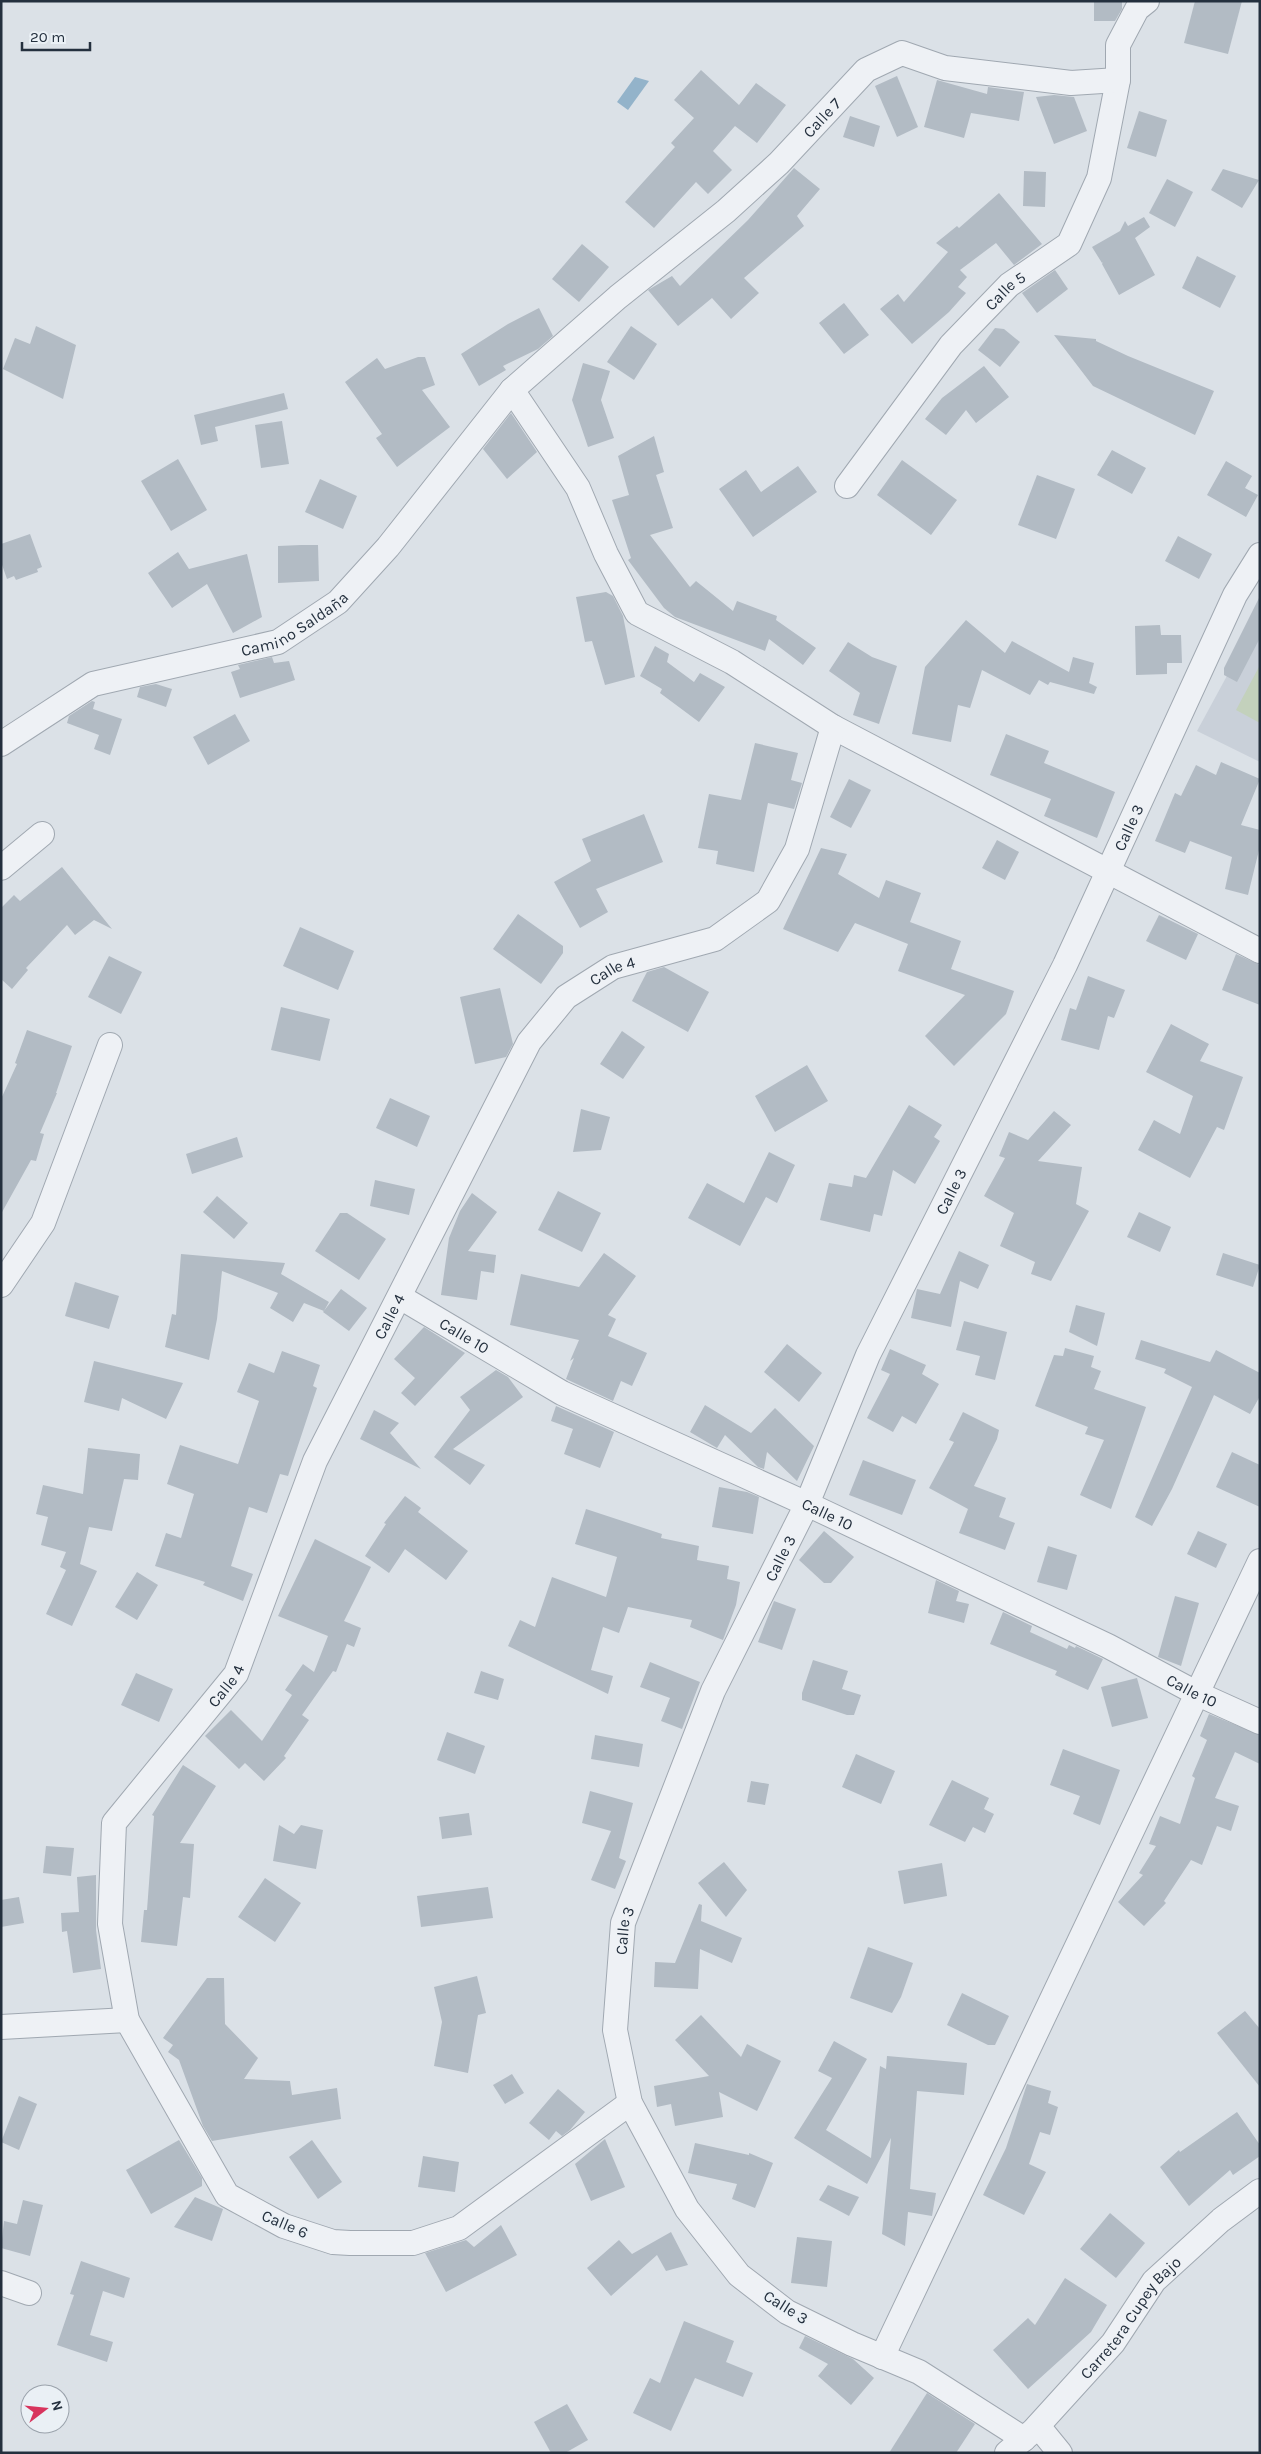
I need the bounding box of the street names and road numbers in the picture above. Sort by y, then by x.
street label: Calle 7 [799,93,845,141]
street label: Calle 5 [981,267,1029,314]
street label: Camino Saldaña [239,588,352,660]
street label: Calle 3 [1109,801,1147,854]
street label: Calle 4 [586,952,637,989]
street label: Calle 3 [931,1165,970,1217]
street label: Calle 4 [369,1290,408,1342]
street label: Calle 10 [436,1313,493,1357]
street label: Calle 10 [799,1493,856,1534]
street label: Calle 3 [760,1532,799,1584]
street label: Calle 4 [204,1662,248,1711]
street label: Calle 10 [1163,1669,1220,1711]
street label: Calle 3 [611,1904,638,1956]
street label: Calle 6 [259,2206,311,2242]
street label: Carretera Cupey Bajo [1076,2252,1185,2383]
street label: Calle 3 [760,2286,812,2328]

